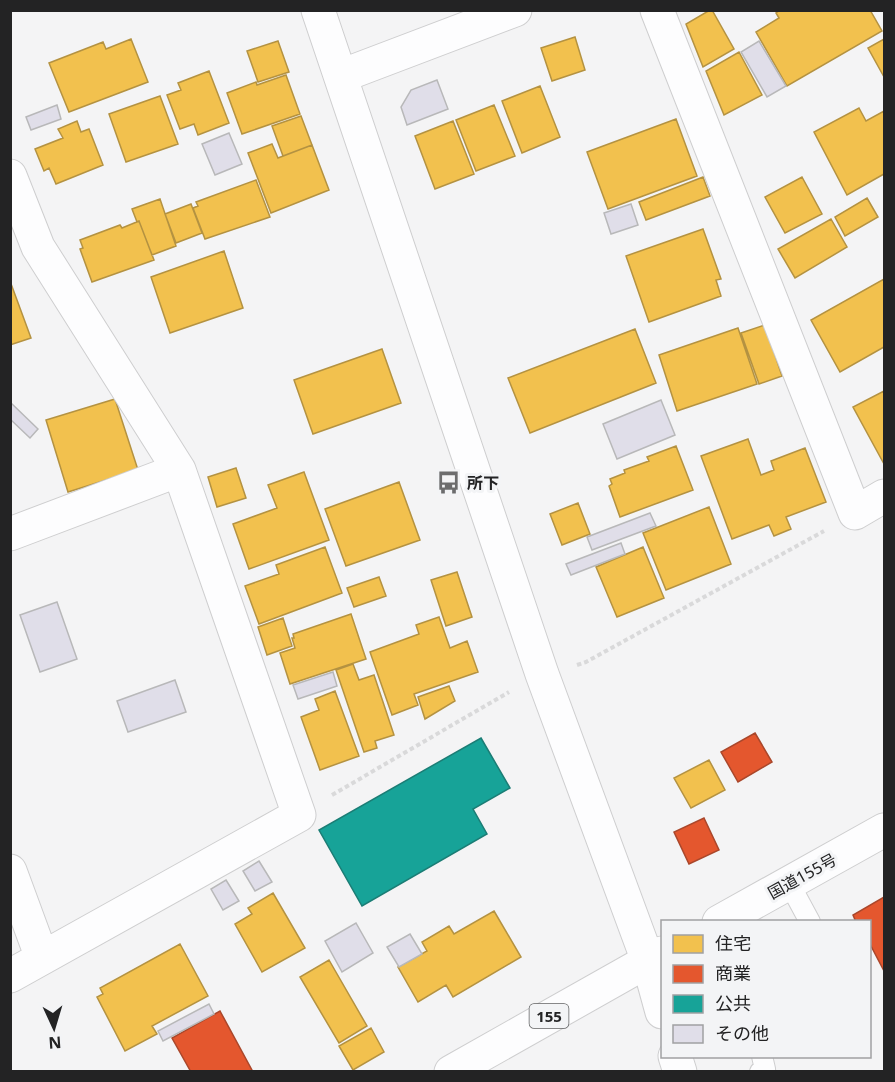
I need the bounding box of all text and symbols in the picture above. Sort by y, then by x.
bus stop icon: 所下 [436,470,462,496]
place label: 所下 [467,472,499,494]
street label: 国道155号 [764,848,840,904]
legend [661,920,871,1058]
text: 住宅 [715,931,751,955]
text: 商業 [715,961,751,985]
text: 公共 [715,991,751,1015]
north arrow [24,998,84,1058]
road number: 155 [530,1004,568,1028]
text: その他 [715,1021,769,1045]
text: N [48,1032,62,1054]

